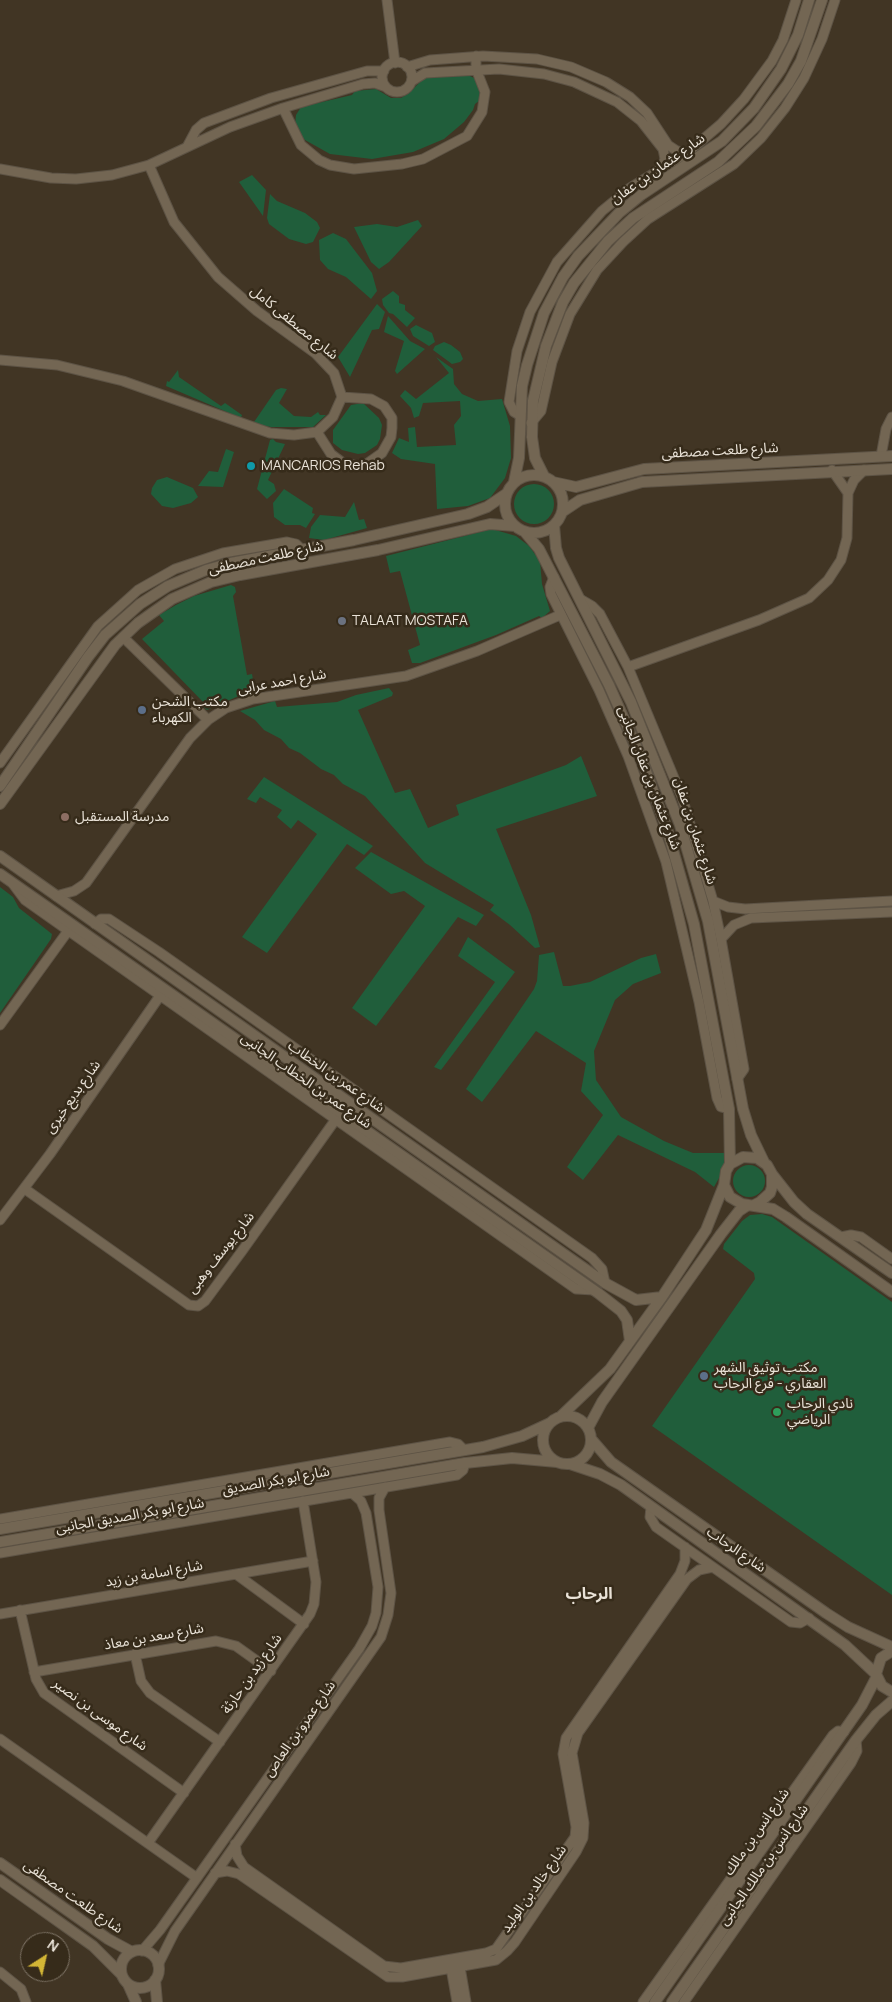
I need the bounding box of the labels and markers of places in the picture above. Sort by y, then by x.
place label: MANCARIOS Rehab [261,458,385,474]
marker: MANCARIOS Rehab [245,460,257,472]
place label: TALAAT MOSTAFA [352,613,468,629]
marker: TALAAT MOSTAFA [336,615,348,627]
place label: مكتب الشحن الكهرباء [152,694,228,726]
marker: مكتب الشحن الكهرباء [136,704,148,716]
place label: مدرسة المستقبل [75,809,169,825]
marker: مدرسة المستقبل [59,811,71,823]
place label: مكتب توثيق الشهر العقاري - فرع الرحاب [714,1360,826,1392]
marker: مكتب توثيق الشهر العقاري - فرع الرحاب [698,1370,710,1382]
place label: نادي الرحاب الرياضي [787,1396,853,1428]
marker: نادي الرحاب الرياضي [771,1406,783,1418]

